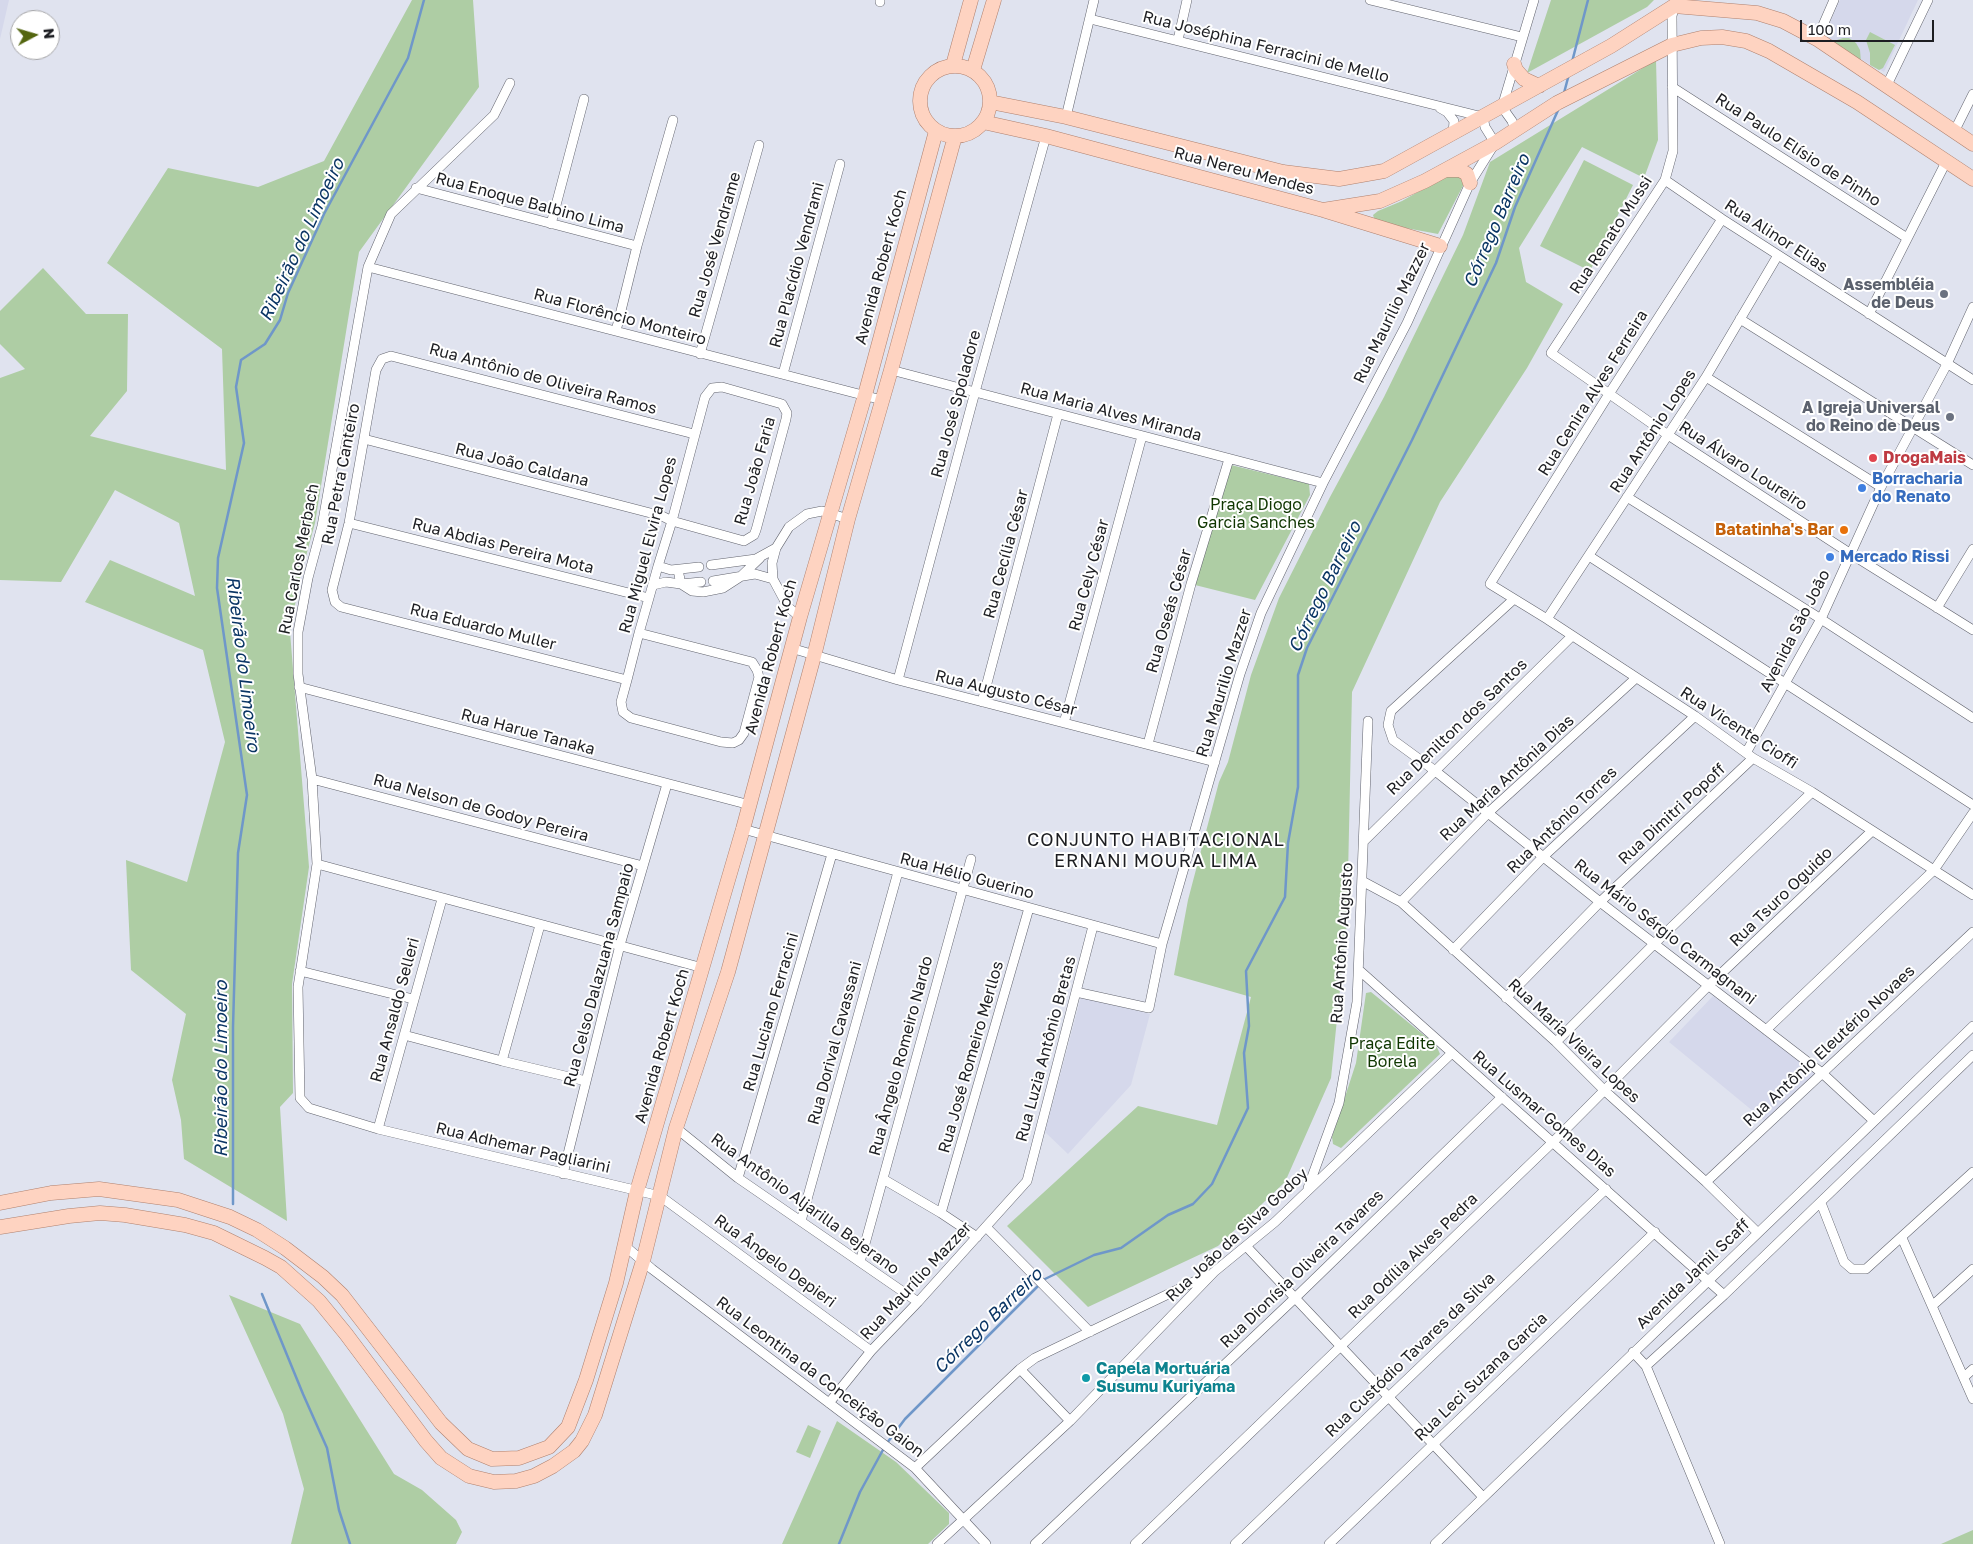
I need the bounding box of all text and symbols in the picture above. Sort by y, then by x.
street label: Rua Joséphina Ferracini de Mello [1141,7,1391,87]
north arrow [10,10,60,60]
scale bar [1803,10,1937,42]
text: 100 m [1808,20,1851,38]
text: N [40,27,58,40]
street label: Rua Paulo Elísio de Pinho [1712,89,1884,211]
street label: Rua Nereu Mendes [1172,143,1316,199]
water label: Córrego Barreiro [1459,151,1535,291]
water label: Ribeirão do Limoeiro [255,155,349,325]
street label: Rua Enoque Balbino Lima [434,169,626,237]
street label: Rua José Vendrame [685,170,745,320]
street label: Rua Renato Mussi [1566,172,1656,298]
street label: Rua Placídio Vendrami [766,180,828,350]
street label: Avenida Robert Koch [851,187,911,347]
street label: Rua Alinor Elias [1721,195,1831,277]
street label: Rua Maurilio Mazzer [1350,240,1434,386]
place label: Assembléia de Deus [1843,275,1934,313]
street label: Rua Florêncio Monteiro [532,285,708,349]
marker: Assembléia de Deus [1938,288,1950,300]
street label: Rua Cenira Alves Ferreira [1534,307,1652,479]
street label: Rua José Spoladore [927,328,985,480]
street label: Rua Antônio de Oliveira Ramos [427,339,659,419]
street label: Rua Antônio Lopes [1606,366,1700,496]
street label: Rua Maria Alves Miranda [1018,379,1204,445]
place label: A Igreja Universal do Reino de Deus [1802,398,1940,436]
street label: Rua Petra Canteiro [318,402,364,546]
marker: A Igreja Universal do Reino de Deus [1944,411,1956,423]
street label: Rua João Faria [730,414,780,528]
street label: Rua Álvaro Loureiro [1675,417,1811,515]
street label: Rua João Caldana [453,439,591,491]
place label: DrogaMais [1883,448,1966,468]
marker: DrogaMais [1867,452,1879,464]
street label: Rua Miguel Elvira Lopes [615,454,681,636]
place label: Borracharia do Renato [1872,469,1962,507]
street label: Rua Carlos Merbach [275,482,323,636]
marker: Borracharia do Renato [1856,482,1868,494]
street label: Rua Cecília César [979,487,1033,621]
park label: Praça Diogo Garcia Sanches [1197,495,1315,533]
street label: Rua Abdias Pereira Mota [410,514,596,578]
street label: Rua Cely César [1065,517,1113,633]
water label: Córrego Barreiro [1284,518,1366,656]
place label: Batatinha's Bar [1715,520,1834,540]
marker: Batatinha's Bar [1838,524,1850,536]
street label: Rua Oseás César [1142,547,1196,675]
place label: Mercado Rissi [1840,547,1949,567]
marker: Mercado Rissi [1824,551,1836,563]
street label: Avenida São João [1756,567,1834,695]
water label: Ribeirão do Limoeiro [222,575,264,753]
street label: Avenida Robert Koch [741,577,801,737]
street label: Rua Eduardo Muller [408,600,558,654]
street label: Rua Maurilio Mazzer [1192,607,1256,759]
street label: Rua Denilton dos Santos [1383,655,1531,799]
street label: Rua Augusto César [933,666,1079,720]
street label: Rua Vicente Cioffi [1677,683,1801,773]
street label: Rua Harue Tanaka [459,705,597,759]
street label: Rua Maria Antônia Dias [1436,711,1578,845]
street label: Rua Dimitri Popoff [1615,760,1729,868]
street label: Rua Antônio Torres [1503,763,1621,877]
street label: Rua Nelson de Godoy Pereira [371,770,591,846]
district label: CONJUNTO HABITACIONAL ERNANI MOURA LIMA [1024,829,1288,872]
street label: Rua Tsuro Oguido [1726,843,1836,951]
street label: Rua Hélio Guerino [898,849,1036,903]
street label: Rua Mário Sérgio Carmagnani [1570,855,1760,1009]
street label: Rua Celso Dalazuana Sampaio [560,861,638,1089]
street label: Rua Antônio Augusto [1327,862,1357,1024]
street label: Rua Luciano Ferracini [739,930,803,1094]
street label: Rua Ansaldo Selleri [366,935,424,1085]
street label: Rua Ângelo Romeiro Nardo [865,954,937,1158]
street label: Rua Luzia Antônio Bretas [1012,954,1080,1144]
street label: Rua Dorival Cavassani [804,959,866,1127]
street label: Rua José Romeiro Merllos [934,959,1008,1155]
street label: Rua Antônio Eleutério Novaes [1739,961,1919,1131]
street label: Avenida Robert Koch [631,966,693,1126]
street label: Rua Maria Vieira Lopes [1504,975,1644,1107]
water label: Ribeirão do Limoeiro [210,981,232,1157]
park label: Praça Edite Borela [1349,1034,1435,1072]
street label: Rua Lusmar Gomes Dias [1468,1047,1620,1181]
street label: Rua Adhemar Pagliarini [434,1119,612,1177]
street label: Rua Antônio Aljarilla Bejerano [707,1129,903,1279]
street label: Rua João da Silva Godoy [1162,1164,1312,1306]
street label: Rua Dionísia Oliveira Tavares [1216,1186,1388,1352]
street label: Rua Odília Alves Pedra [1344,1189,1482,1323]
street label: Rua Ângelo Depieri [710,1210,840,1312]
street label: Avenida Jamil Scaff [1632,1215,1754,1333]
street label: Rua Maurílio Mazzer [856,1218,976,1344]
water label: Córrego Barreiro [929,1264,1047,1378]
street label: Rua Custódio Tavares da Silva [1321,1269,1499,1441]
street label: Rua Leontina da Conceição Gaion [712,1293,928,1461]
street label: Rua Leci Suzana Garcia [1411,1309,1551,1445]
place label: Capela Mortuária Susumu Kuriyama [1096,1359,1235,1397]
marker: Capela Mortuária Susumu Kuriyama [1080,1372,1092,1384]

